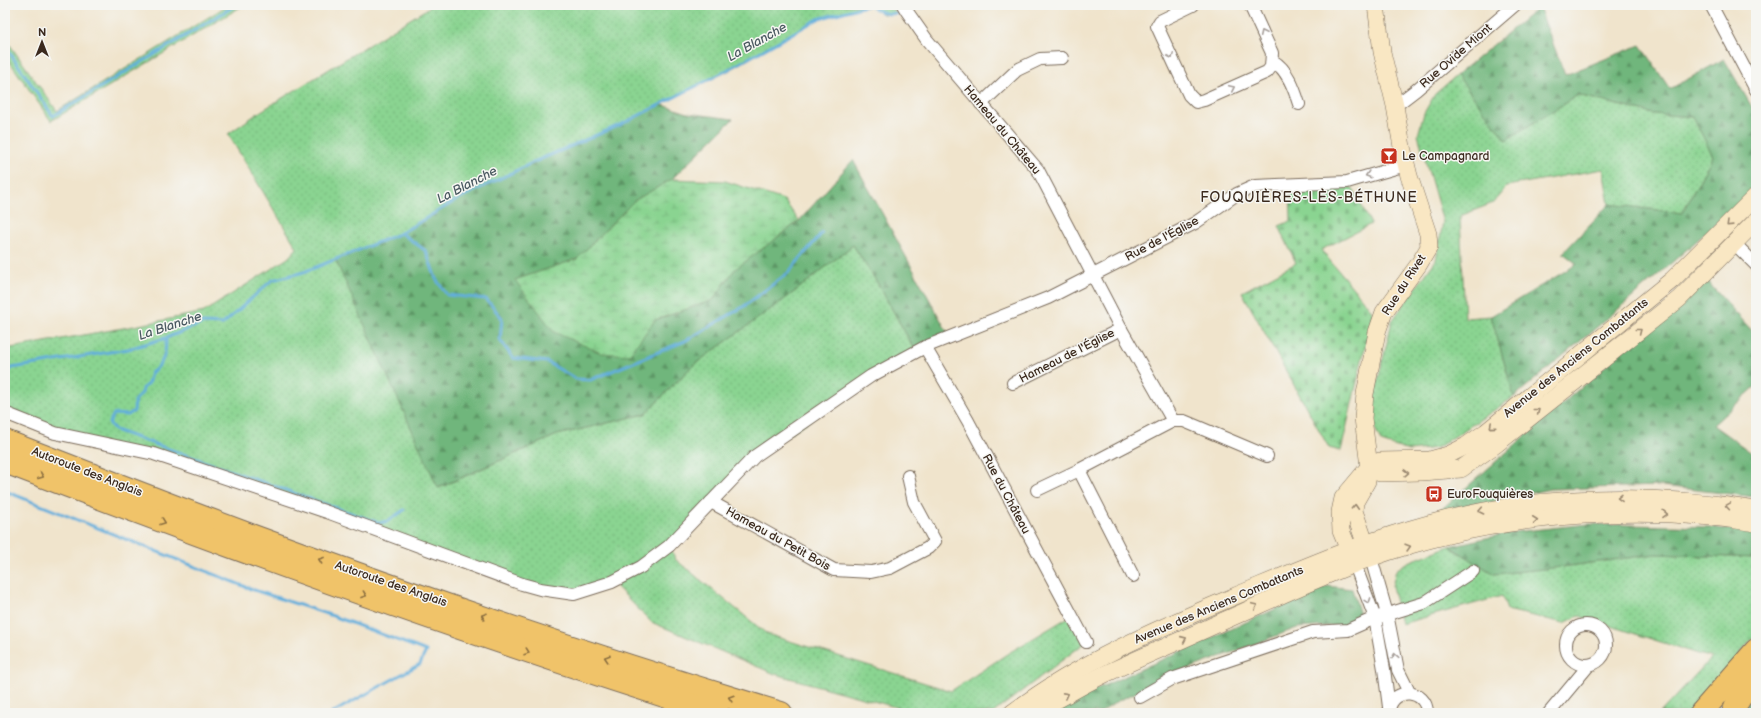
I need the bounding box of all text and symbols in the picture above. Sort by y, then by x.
water label: La Blanche [724,19,790,65]
street label: Rue Ovide Miont [1417,20,1495,91]
north arrow [22,22,62,62]
text: N [38,26,46,39]
one-way arrow [1260,29,1268,37]
one-way arrow [1166,52,1174,60]
street label: Hameau du Château [960,82,1044,178]
one-way arrow [1227,85,1235,93]
bar icon: Le Campagnard [1379,146,1399,166]
place label: Le Campagnard [1402,149,1489,164]
water label: La Blanche [434,163,500,207]
one-way arrow [1365,170,1372,179]
district label: FOUQUIÈRES-LÈS-BÉTHUNE [1200,188,1418,206]
street label: Rue de l'Église [1122,212,1201,265]
one-way arrow [1726,219,1734,227]
street label: Rue du Rivet [1379,251,1429,318]
street label: Avenue des Anciens Combattants [1501,295,1652,421]
water label: La Blanche [136,308,204,344]
street label: Hameau de l'Église [1016,325,1117,387]
one-way arrow [1635,329,1642,336]
one-way arrow [1533,409,1540,416]
one-way arrow [1489,422,1497,429]
street label: Autoroute des Anglais [29,444,145,500]
street label: Rue du Château [979,452,1033,536]
one-way arrow [1403,469,1409,477]
one-way arrow [38,471,45,479]
bus stop icon: EuroFouquières [1424,484,1444,504]
place label: EuroFouquières [1447,487,1533,502]
one-way arrow [1617,494,1623,502]
one-way arrow [1725,502,1731,511]
street label: Hameau du Petit Bois [723,504,833,574]
one-way arrow [1351,504,1360,510]
one-way arrow [1478,507,1484,515]
one-way arrow [1662,510,1668,518]
one-way arrow [1532,516,1538,525]
one-way arrow [160,517,167,525]
one-way arrow [1404,543,1411,552]
one-way arrow [318,556,325,565]
street label: Autoroute des Anglais [333,558,449,610]
street label: Avenue des Anciens Combattants [1132,563,1306,647]
one-way arrow [360,591,367,599]
one-way arrow [1364,597,1372,604]
one-way arrow [1251,603,1259,611]
one-way arrow [480,613,487,621]
one-way arrow [1179,636,1187,644]
one-way arrow [523,647,530,655]
one-way arrow [1392,653,1400,659]
one-way arrow [603,654,610,663]
one-way arrow [1062,692,1070,700]
one-way arrow [727,694,734,703]

